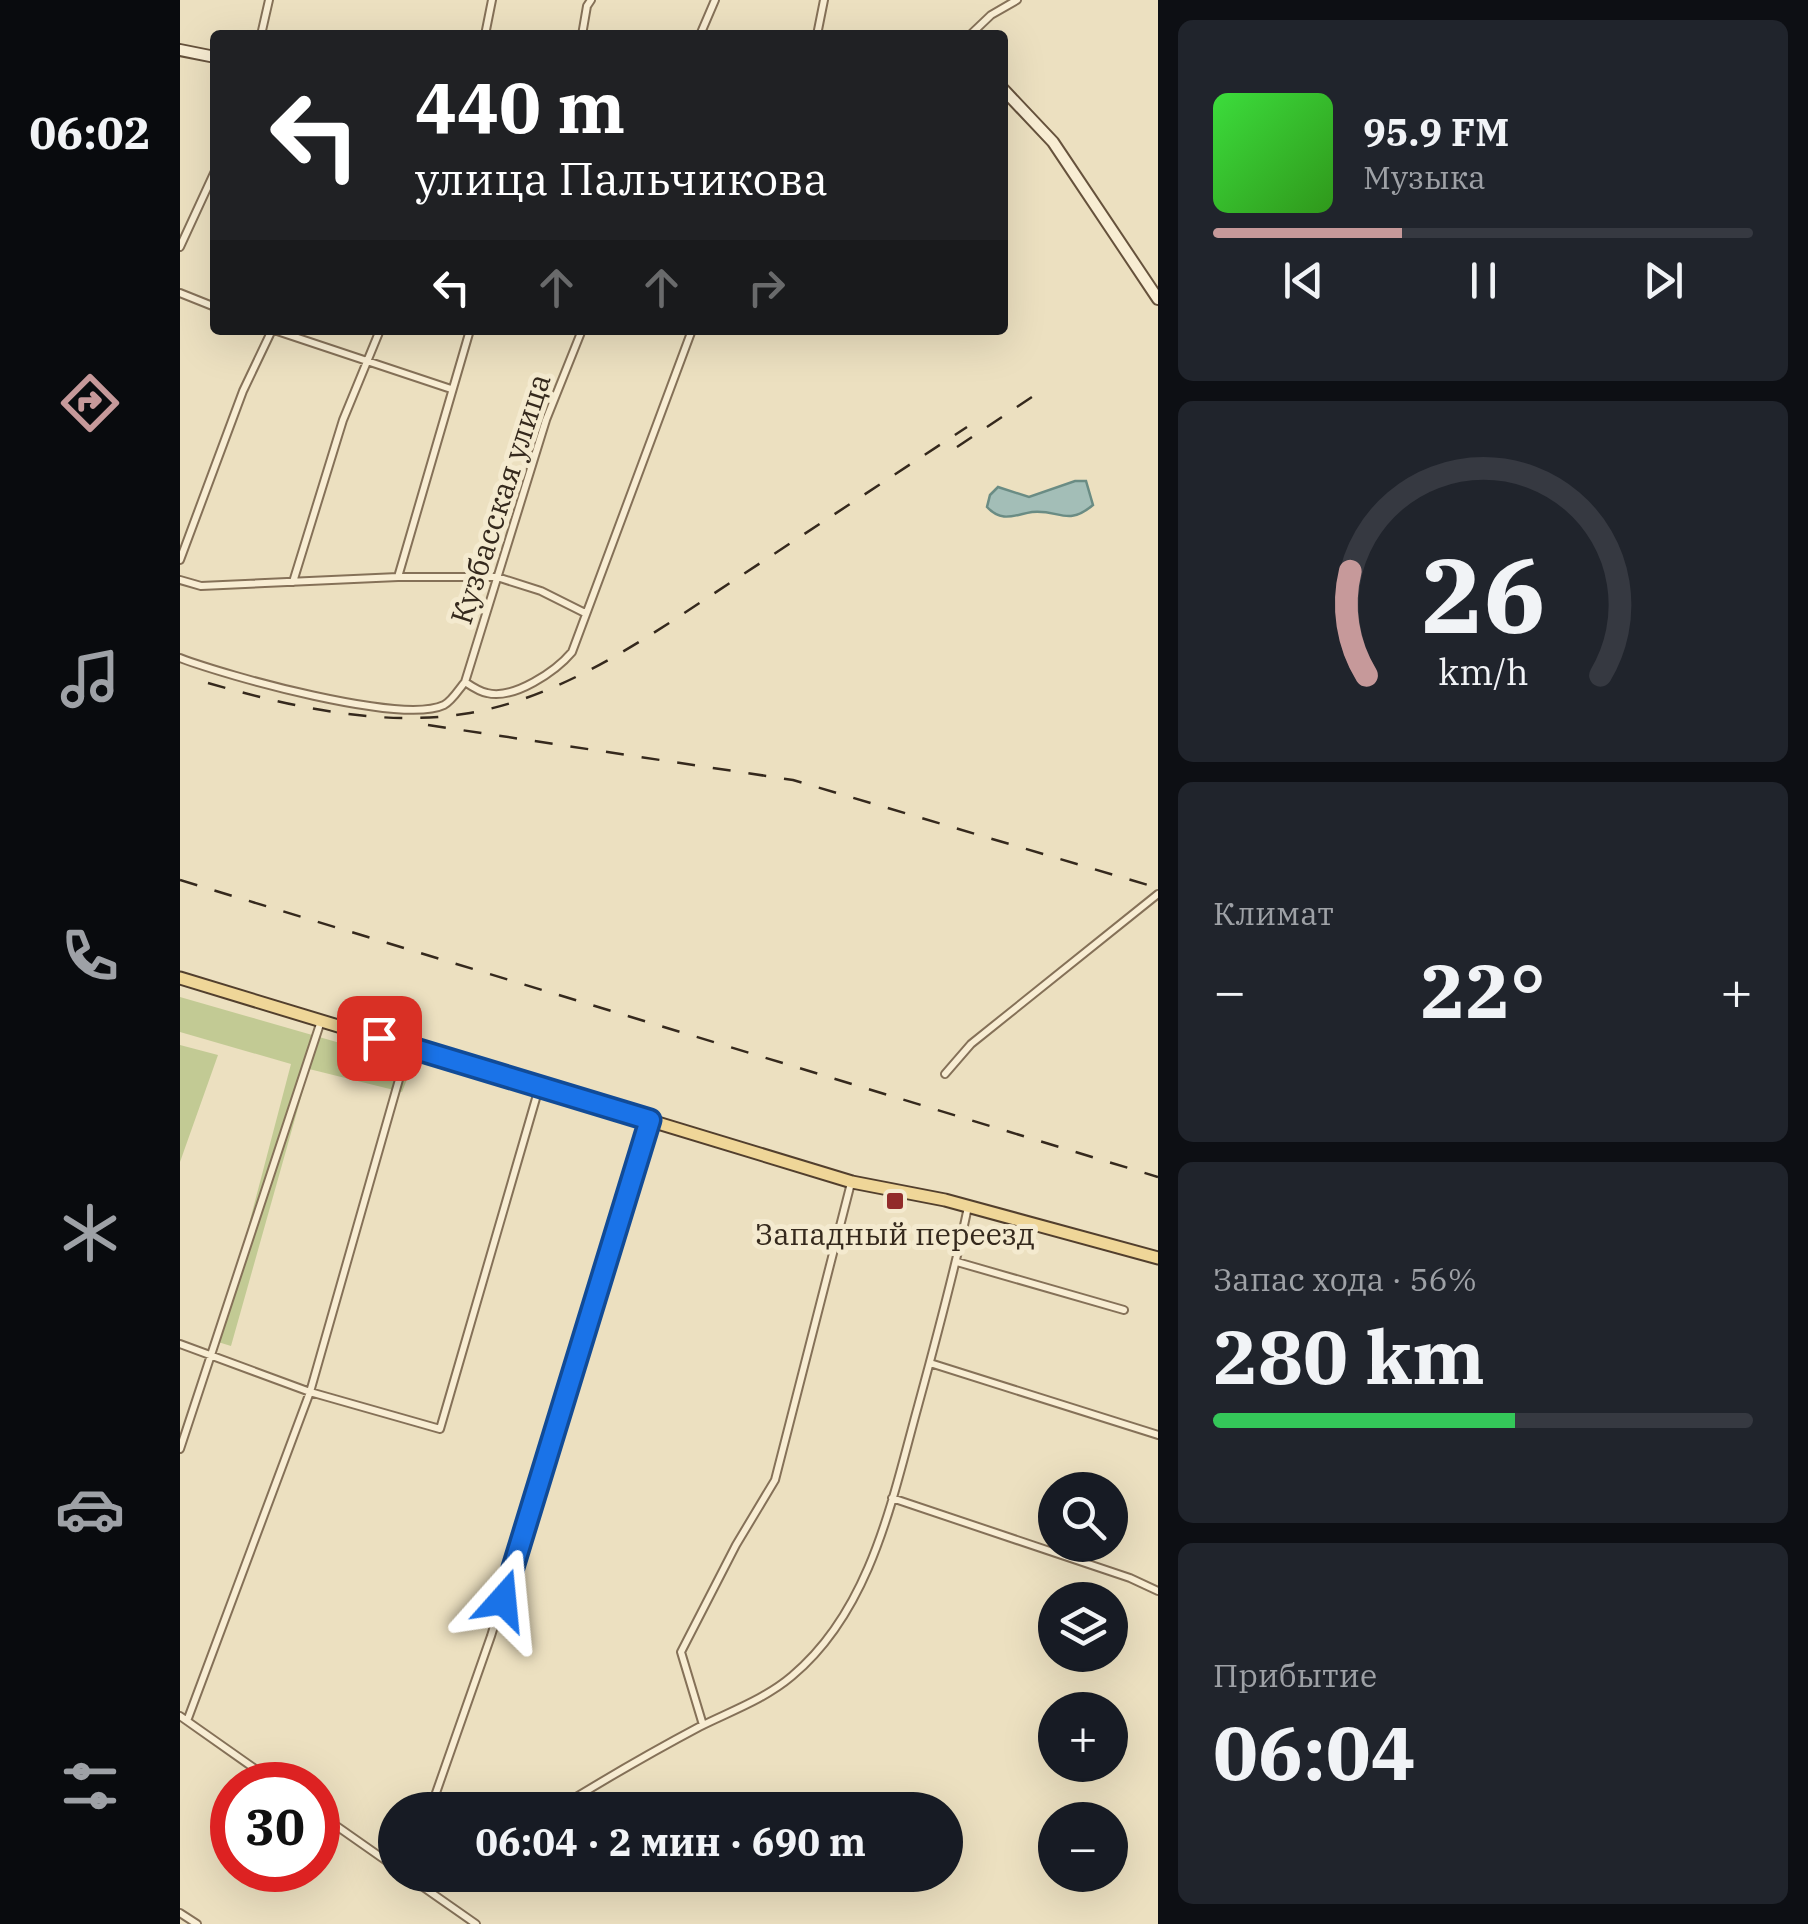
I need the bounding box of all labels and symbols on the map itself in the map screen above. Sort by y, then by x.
street label: Кузбасская улица [441,368,558,629]
pin [337,996,422,1081]
marker: Западный переезд [884,1190,906,1212]
place label: Западный переезд [755,1214,1035,1253]
position arrow [451,1548,555,1652]
speed limit sign: 30 [210,1762,340,1892]

